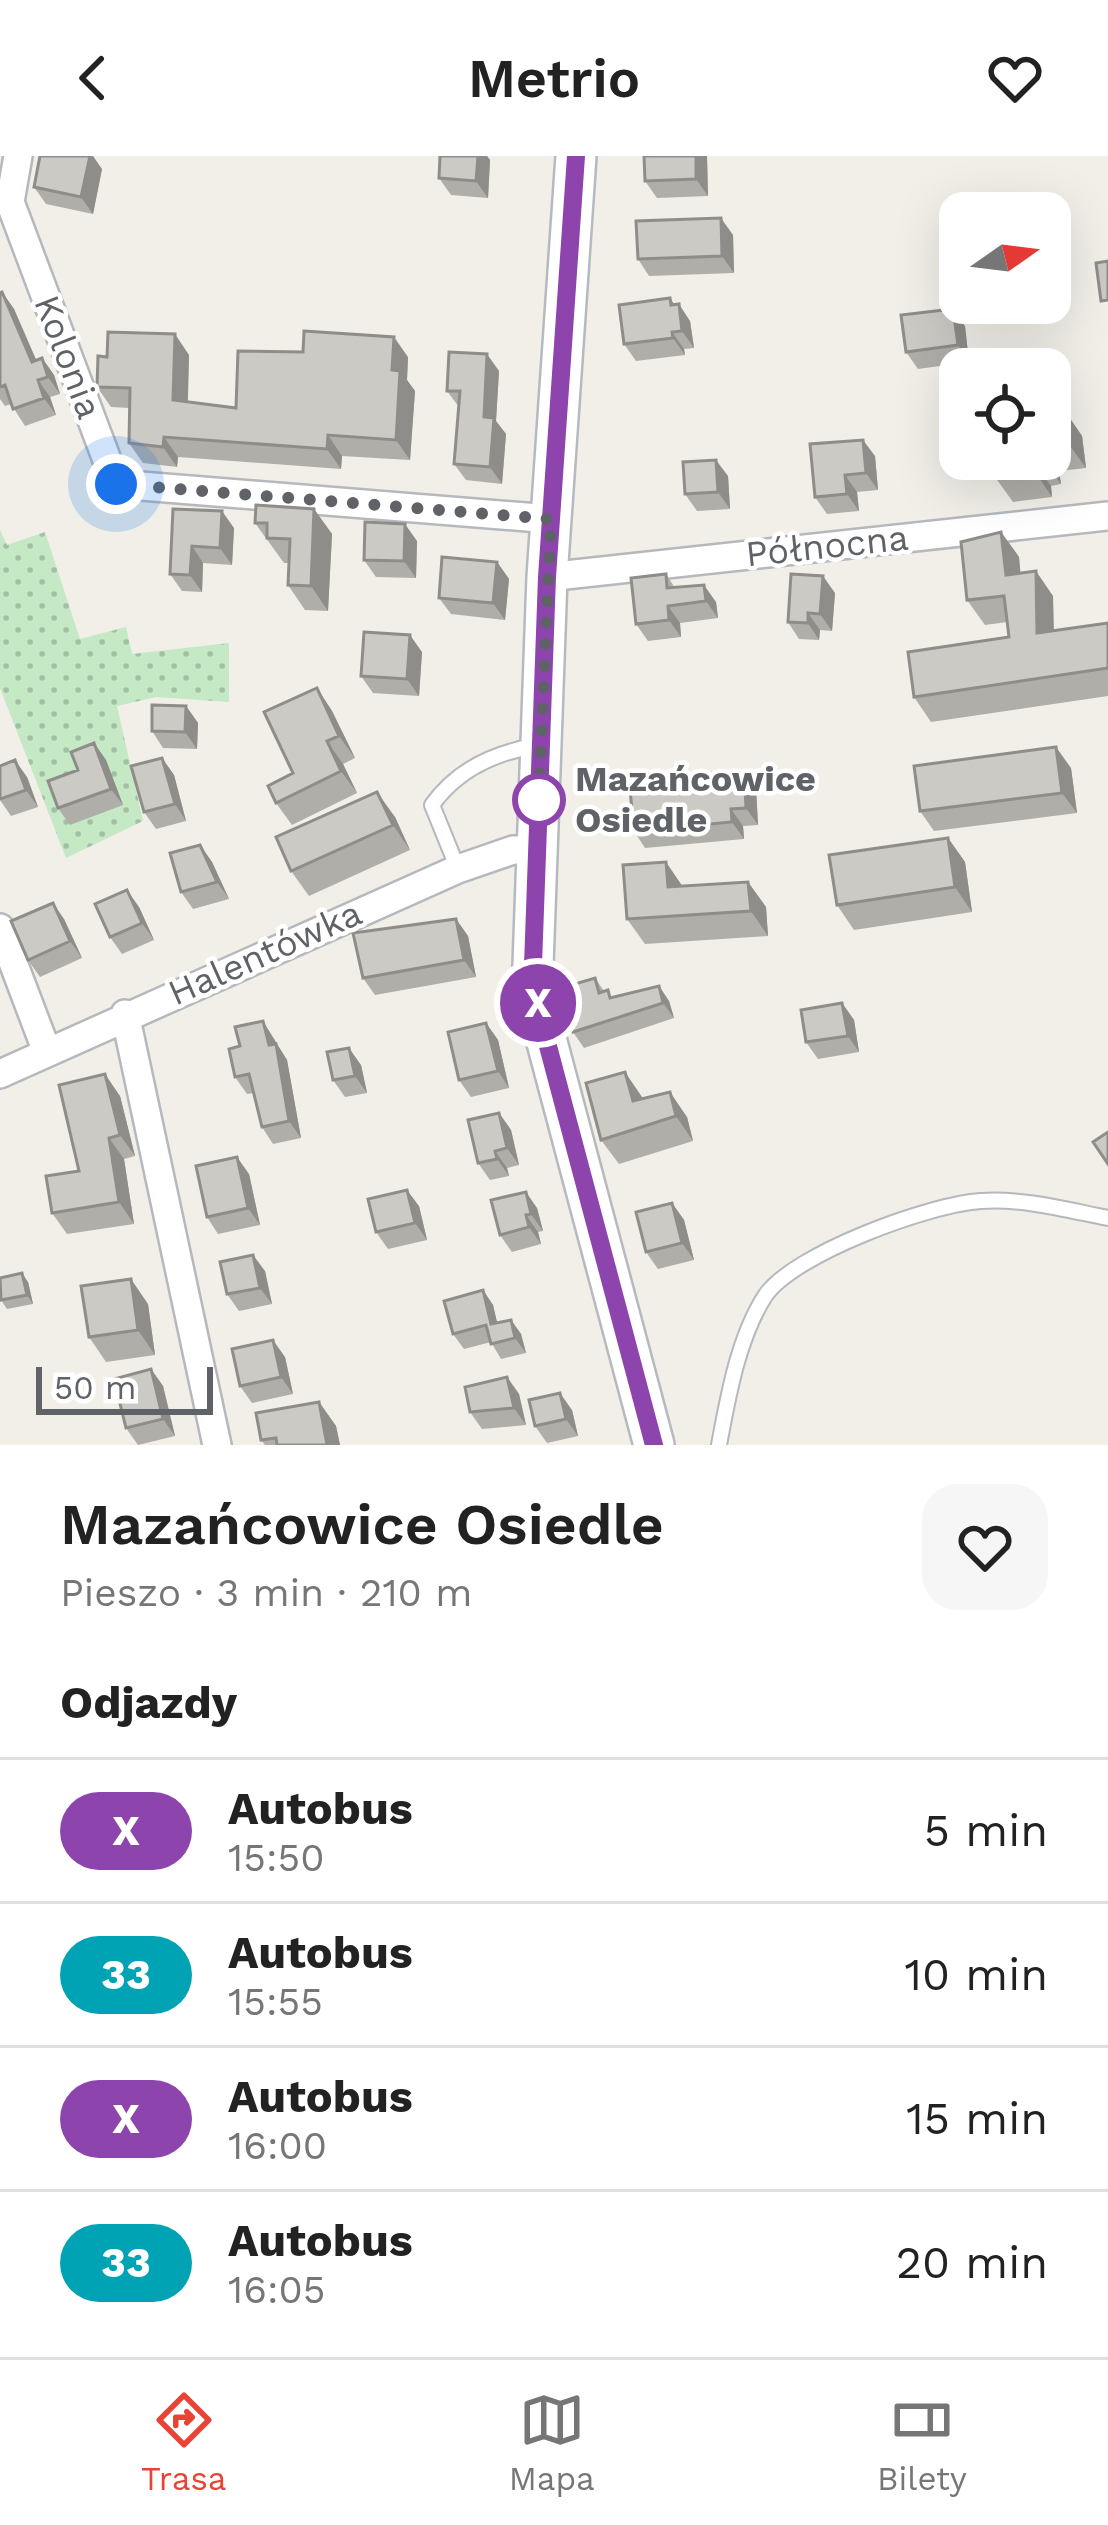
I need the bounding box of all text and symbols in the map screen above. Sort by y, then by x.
icon: back [60,45,126,111]
icon: heart [982,45,1048,111]
text: Metrio [468,47,640,110]
north arrow [939,192,1071,324]
map controls [939,192,1071,480]
street label: Kolonia [25,289,111,425]
button: locate [939,348,1071,480]
your location [86,454,146,514]
street label: Północna [744,517,910,575]
place label: Mazańcowice Osiedle [575,758,816,841]
marker: Mazańcowice Osiedle [514,775,564,825]
street label: Halentówka [162,892,368,1014]
line badge: X [499,964,577,1042]
text: X [524,978,552,1027]
scale bar [36,1361,213,1414]
text: 50 m [54,1368,136,1407]
button: heart [922,1484,1048,1610]
text: Mazańcowice Osiedle [60,1491,664,1558]
text: Pieszo · 3 min · 210 m [60,1570,472,1615]
text: Odjazdy [60,1676,237,1729]
text: Autobus [228,1782,413,1835]
text: 5 min [924,1804,1048,1857]
text: X [112,1806,140,1855]
text: 15:50 [228,1835,324,1880]
text: Autobus [228,1926,413,1979]
text: 10 min [904,1948,1048,2001]
text: 33 [101,1950,151,1999]
text: 15:55 [228,1979,323,2024]
text: Autobus [228,2070,413,2123]
text: 15 min [906,2092,1048,2145]
text: X [112,2094,140,2143]
text: 16:00 [228,2123,327,2168]
text: Autobus [228,2214,413,2267]
text: 20 min [896,2236,1048,2289]
text: 33 [101,2238,151,2287]
text: 16:05 [228,2267,325,2312]
tab: Trasa [141,2387,227,2498]
tab: Mapa [509,2387,595,2498]
tab: Bilety [877,2387,967,2498]

